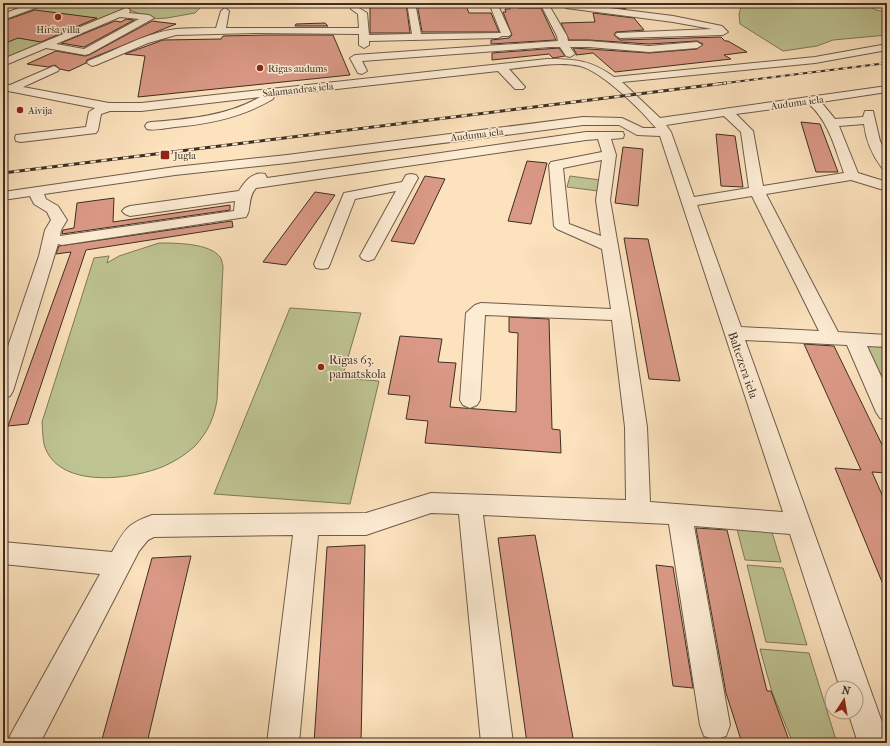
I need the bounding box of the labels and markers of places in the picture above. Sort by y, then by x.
marker: Hirša villa [53,12,63,22]
place label: Hirša villa [36,24,80,36]
marker: Rīgas audums [255,63,265,73]
place label: Rīgas audums [268,63,328,75]
marker: Aivija [15,105,25,115]
place label: Aivija [27,105,53,117]
marker: Jugla [159,149,171,161]
place label: Jugla [173,150,196,162]
place label: Rīgas 63. pamatskola [328,353,387,381]
marker: Rīgas 63. pamatskola [316,362,326,372]

